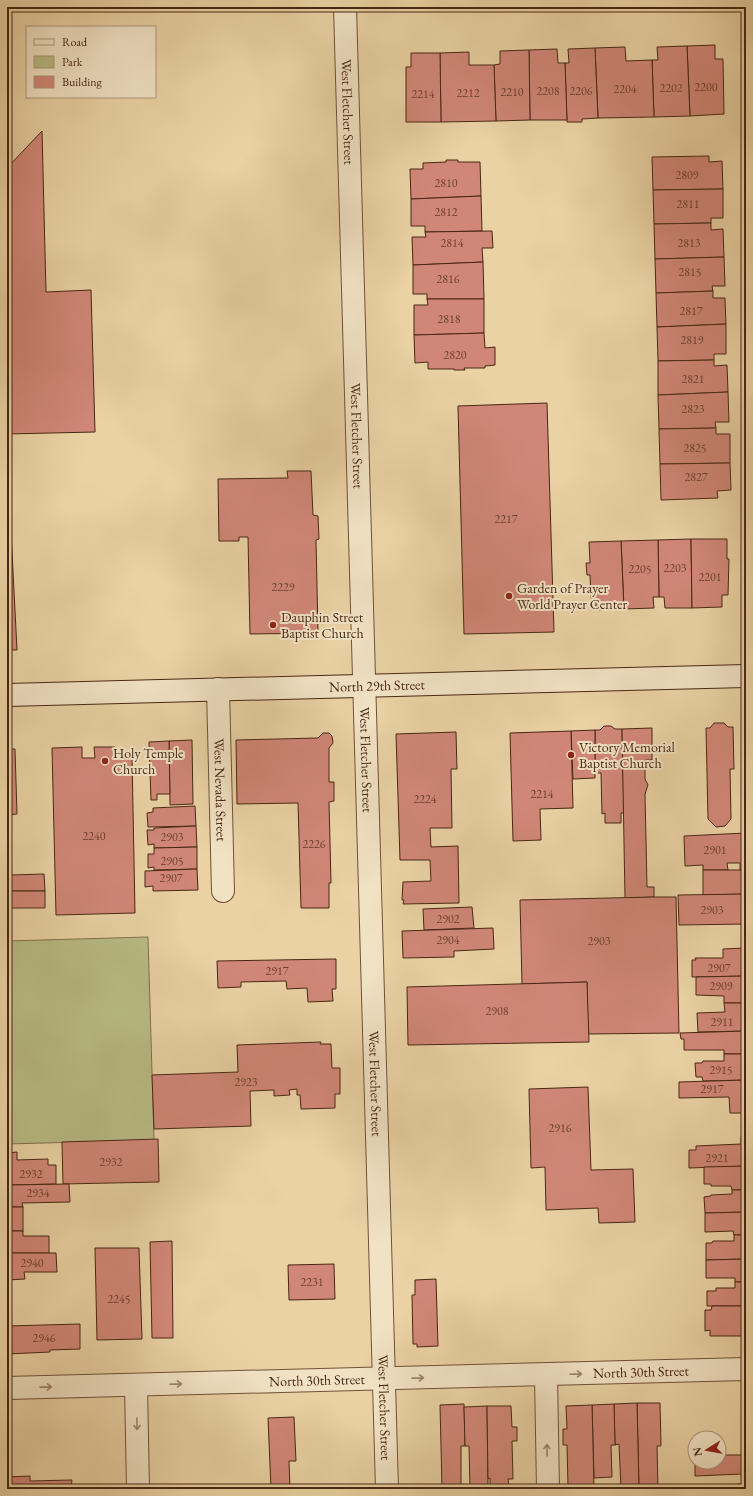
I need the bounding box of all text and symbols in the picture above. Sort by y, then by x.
legend [26,26,156,98]
text: Road [62,34,88,50]
text: Park [62,54,83,70]
street label: West Fletcher Street [337,59,358,166]
text: Building [62,74,103,90]
house number: 2200 [694,79,718,95]
house number: 2202 [659,80,683,96]
house number: 2204 [613,81,637,97]
house number: 2208 [536,83,560,99]
house number: 2206 [569,83,593,99]
house number: 2210 [500,84,524,100]
house number: 2212 [456,85,480,101]
house number: 2214 [411,86,435,102]
house number: 2809 [675,167,699,183]
house number: 2810 [434,175,458,191]
house number: 2811 [676,196,700,212]
house number: 2812 [434,204,458,220]
house number: 2814 [440,235,464,251]
house number: 2813 [677,235,701,251]
house number: 2815 [678,264,702,280]
house number: 2816 [436,271,460,287]
house number: 2817 [679,303,703,319]
house number: 2818 [437,311,461,327]
house number: 2819 [680,332,704,348]
house number: 2820 [443,347,467,363]
house number: 2821 [681,371,705,387]
street label: West Fletcher Street [347,383,368,490]
house number: 2823 [681,401,705,417]
house number: 2825 [683,440,707,456]
house number: 2827 [684,469,708,485]
house number: 2217 [494,511,518,527]
house number: 2203 [663,560,687,576]
house number: 2205 [628,561,652,577]
house number: 2201 [698,569,722,585]
house number: 2229 [271,579,295,595]
place label: Garden of Prayer World Prayer Center [517,579,627,613]
marker: Garden of Prayer World Prayer Center [504,591,514,601]
place label: Dauphin Street Baptist Church [281,608,364,642]
marker: Dauphin Street Baptist Church [268,620,278,630]
street label: North 29th Street [329,675,426,696]
street label: West Fletcher Street [356,707,377,813]
street label: West Nevada Street [210,738,231,842]
place label: Victory Memorial Baptist Church [579,738,675,772]
place label: Holy Temple Church [113,744,184,778]
marker: Victory Memorial Baptist Church [566,750,576,760]
marker: Holy Temple Church [100,756,110,766]
house number: 2214 [530,786,554,802]
house number: 2224 [413,791,437,807]
house number: 2240 [82,828,106,844]
house number: 2903 [160,829,184,845]
house number: 2226 [302,836,326,852]
house number: 2901 [703,842,727,858]
house number: 2905 [160,853,184,869]
house number: 2907 [159,870,183,886]
house number: 2903 [700,902,724,918]
house number: 2902 [436,911,460,927]
house number: 2904 [436,932,460,948]
house number: 2903 [587,933,611,949]
house number: 2907 [707,960,731,976]
house number: 2917 [265,963,289,979]
house number: 2909 [709,978,733,994]
house number: 2908 [485,1003,509,1019]
house number: 2911 [710,1014,734,1030]
street label: West Fletcher Street [365,1030,386,1137]
house number: 2915 [709,1062,733,1078]
house number: 2923 [234,1074,258,1090]
house number: 2917 [700,1081,724,1097]
house number: 2916 [548,1120,572,1136]
house number: 2921 [705,1150,729,1166]
house number: 2932 [99,1154,123,1170]
house number: 2932 [19,1166,43,1182]
house number: 2934 [26,1185,50,1201]
house number: 2940 [20,1255,44,1271]
house number: 2231 [300,1274,324,1290]
house number: 2245 [107,1291,131,1307]
house number: 2946 [32,1330,56,1346]
street label: West Fletcher Street [374,1354,395,1461]
street label: North 30th Street [593,1361,690,1382]
street label: North 30th Street [269,1370,366,1390]
one-way arrow [569,1371,582,1378]
one-way arrow [411,1374,424,1382]
one-way arrow [169,1380,182,1388]
one-way arrow [39,1383,52,1391]
one-way arrow [133,1417,140,1430]
north arrow [687,1430,727,1470]
one-way arrow [544,1444,551,1457]
text: N [689,1446,705,1458]

